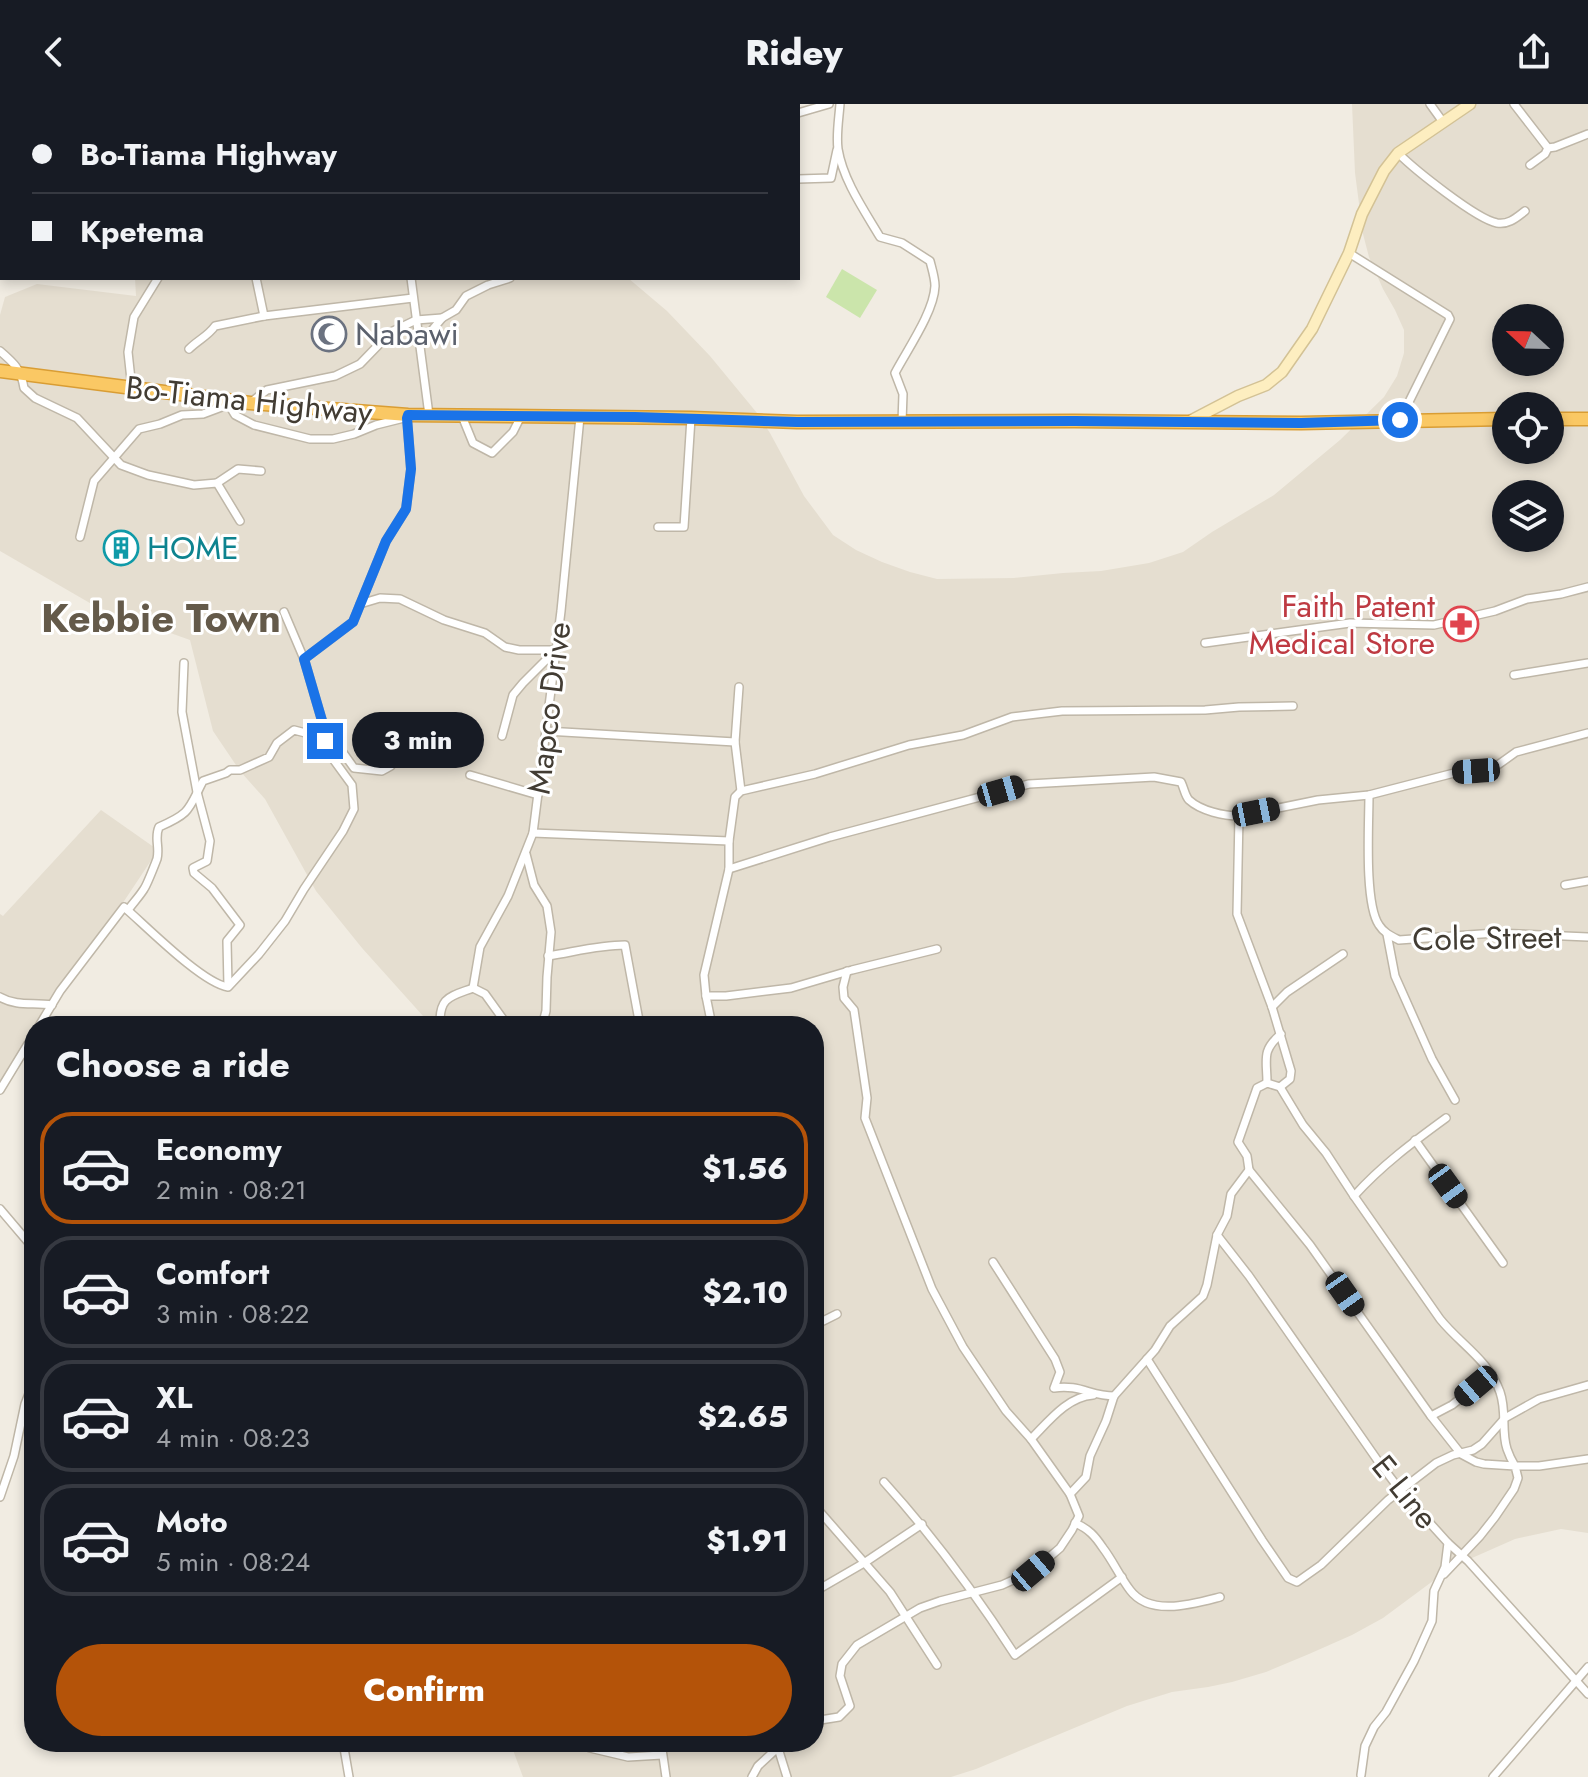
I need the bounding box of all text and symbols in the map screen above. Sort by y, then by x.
text: Ridey [745,26,843,78]
icon: back [32,30,76,74]
icon: share [1512,30,1556,74]
text: Bo-Tiama Highway [80,133,337,176]
text: Kpetema [80,210,204,253]
north arrow [1492,304,1564,376]
map controls [1492,304,1564,552]
place label: Nabawi [355,311,459,357]
mosque icon: Nabawi [310,315,348,353]
street label: Bo-Tiama Highway [123,364,376,436]
button: locate [1492,392,1564,464]
route start [1382,402,1418,438]
button: layers [1492,480,1564,552]
place label: HOME [147,525,239,571]
building icon: HOME [102,529,140,567]
place label: Faith Patent Medical Store [1249,583,1435,666]
district label: Kebbie Town [41,589,281,647]
pharmacy icon: Faith Patent Medical Store [1442,605,1480,643]
street label: Mapco Drive [516,619,582,797]
callout: 3 min [353,713,485,769]
text: 3 min [384,721,452,759]
route end [307,723,343,759]
car [1451,757,1501,785]
car [975,773,1027,809]
car [1230,796,1282,828]
street label: Cole Street [1412,914,1562,962]
text: Choose a ride [56,1038,290,1090]
text: Economy [156,1128,282,1171]
icon: car [60,1132,132,1204]
text: $1.56 [702,1147,788,1190]
car [1424,1160,1472,1212]
text: 2 min · 08:21 [156,1171,307,1209]
text: Comfort [156,1252,269,1295]
icon: car [60,1256,132,1328]
car [1321,1267,1369,1321]
text: $2.10 [702,1271,788,1314]
text: 3 min · 08:22 [156,1295,309,1333]
car [1450,1361,1502,1411]
text: XL [156,1376,192,1419]
icon: car [60,1380,132,1452]
text: $2.65 [698,1395,788,1438]
text: 4 min · 08:23 [156,1419,310,1457]
street label: E Line [1361,1445,1449,1539]
text: Moto [156,1500,228,1543]
icon: car [60,1504,132,1576]
text: $1.91 [707,1519,788,1562]
text: 5 min · 08:24 [156,1543,310,1581]
car [1007,1546,1059,1596]
button: Confirm [56,1644,792,1736]

